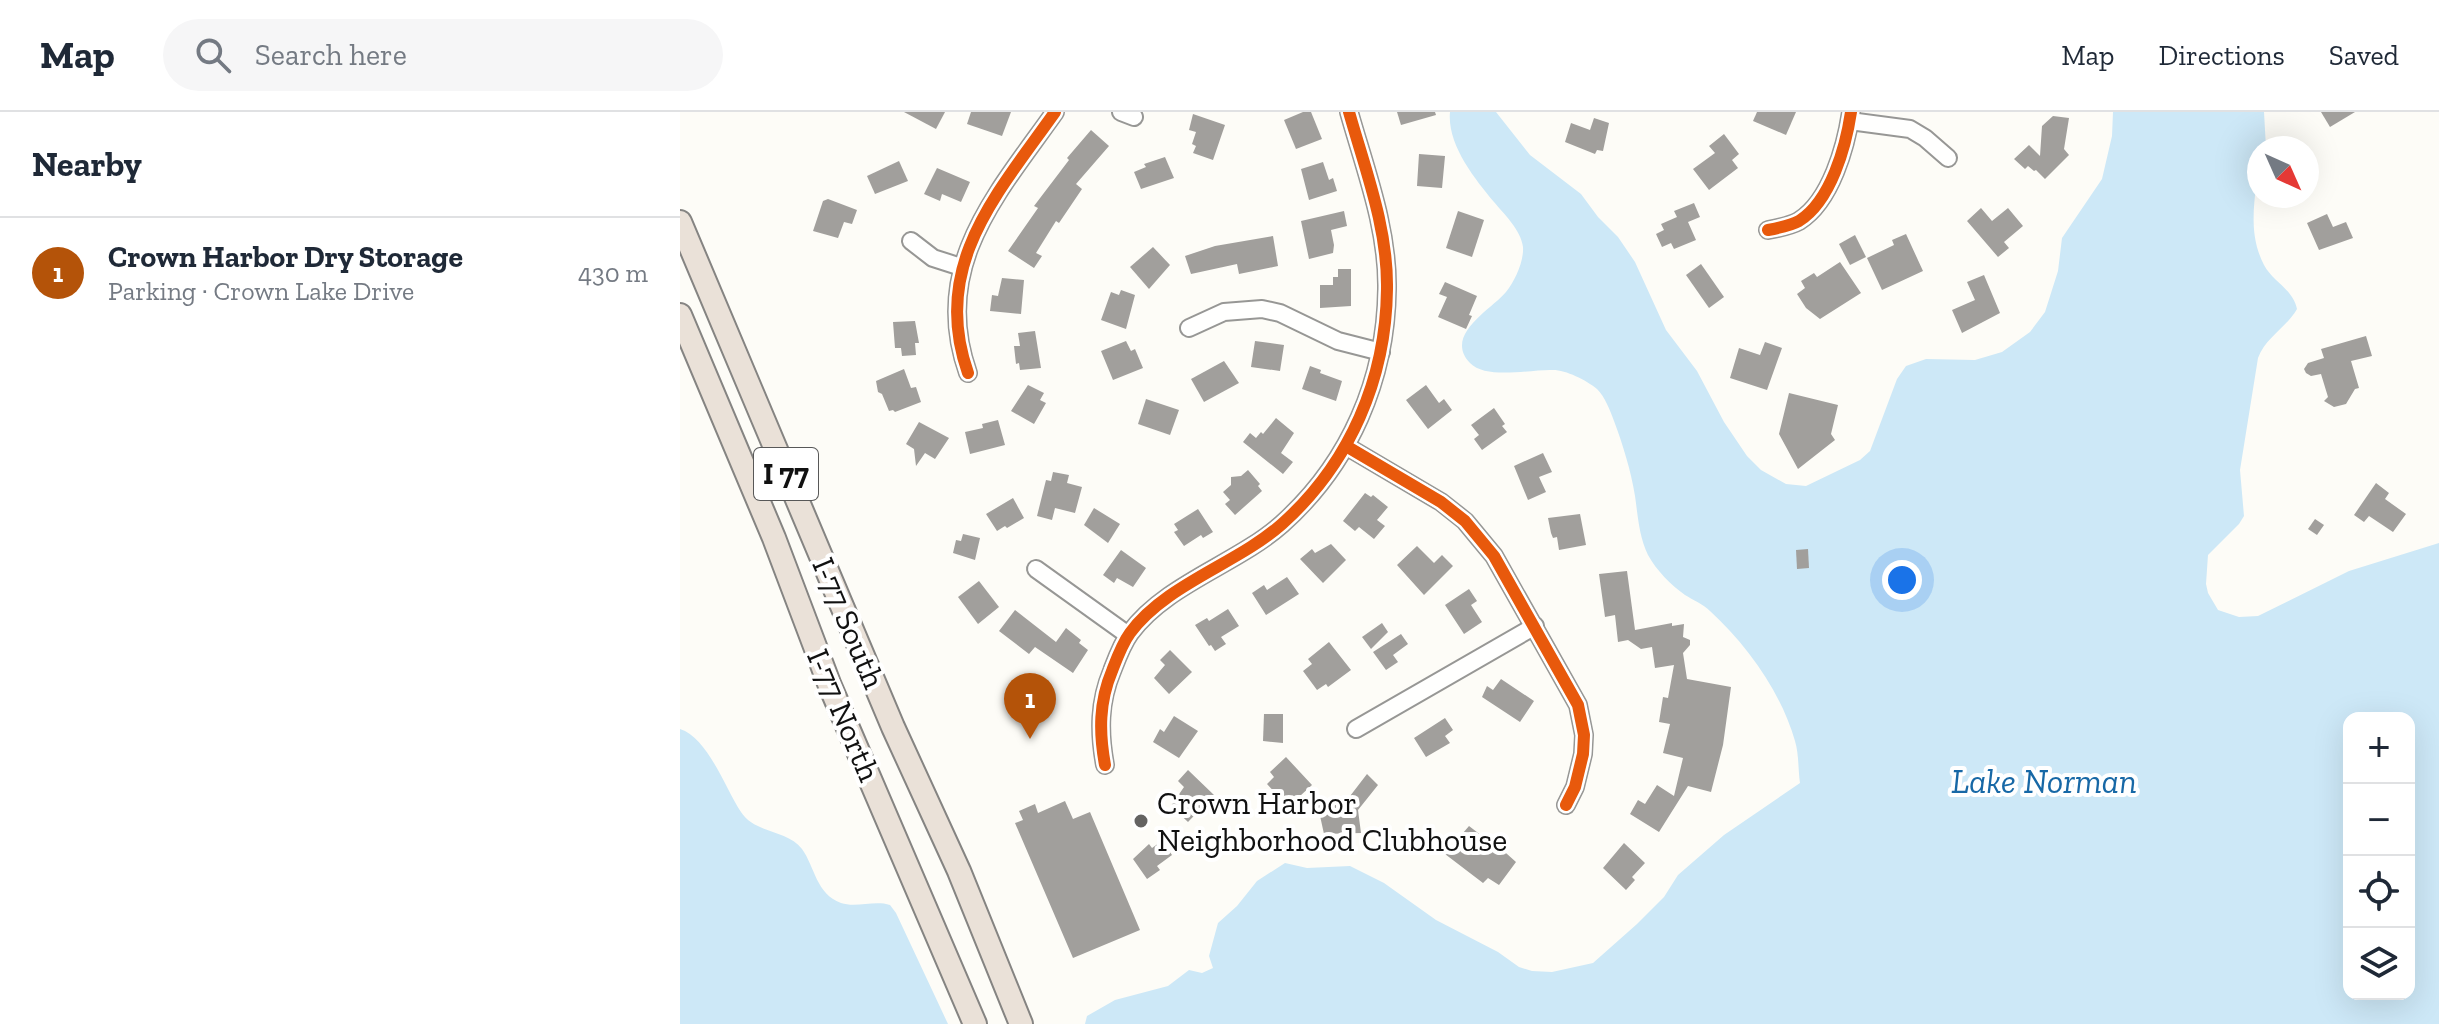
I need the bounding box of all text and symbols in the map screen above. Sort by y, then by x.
search box [163,19,723,91]
text: Map [40,32,115,78]
icon: search [191,33,235,77]
text: Search here [255,37,407,73]
text: Map [2061,39,2114,72]
text: Directions [2158,39,2285,72]
text: Saved [2329,39,2399,72]
north arrow [2247,136,2319,208]
text: Nearby [32,144,142,185]
text: Crown Harbor Dry Storage [108,239,463,275]
text: 1 [53,257,63,289]
text: 430 m [578,257,648,289]
text: Parking · Crown Lake Drive [108,275,414,307]
road number: I 77 [754,448,818,500]
street label: I-77 South [804,552,894,694]
your location [1882,560,1922,600]
street label: I-77 North [799,643,889,787]
pin: 1 [1004,673,1056,739]
map controls [2343,712,2415,1000]
button: + [2343,712,2415,784]
water label: Lake Norman [1951,761,2137,802]
place label: Crown Harbor Neighborhood Clubhouse [1157,784,1507,859]
button: − [2343,784,2415,856]
marker: Crown Harbor Neighborhood Clubhouse [1132,812,1150,830]
button: locate [2343,856,2415,928]
button: layers [2343,928,2415,1000]

